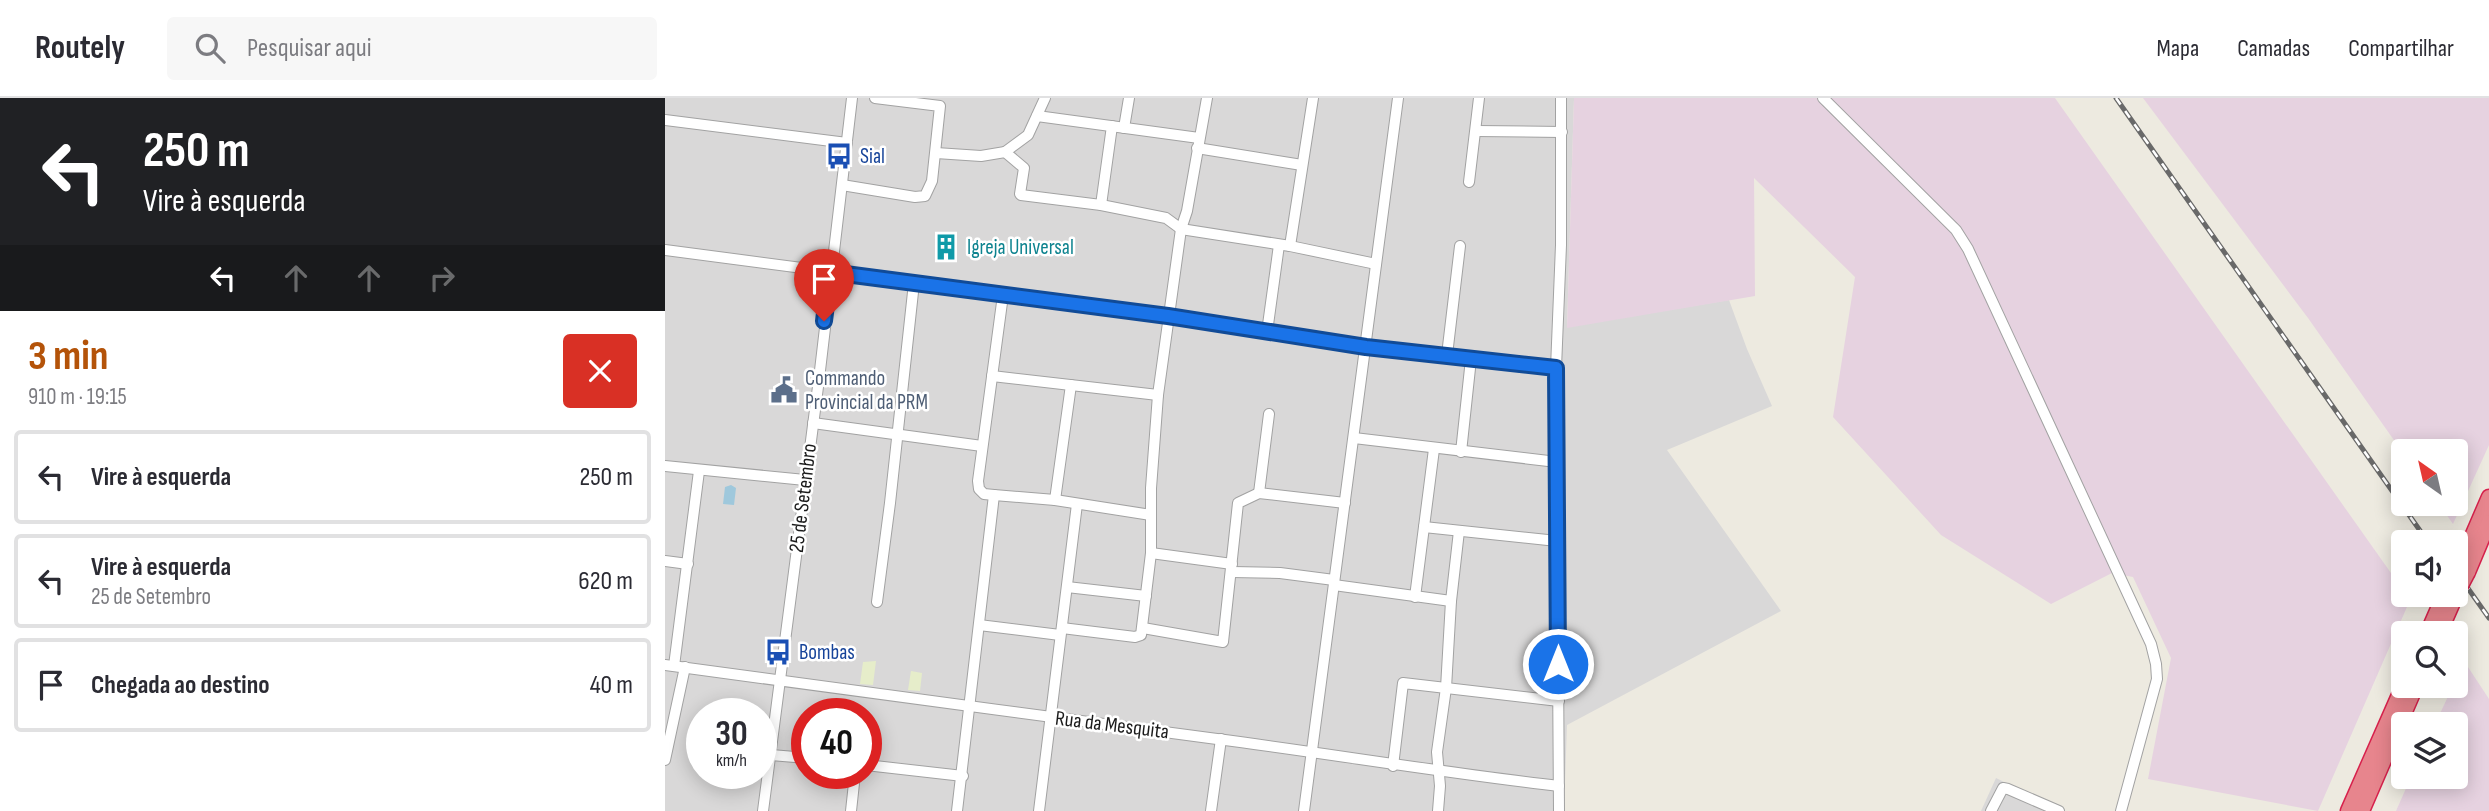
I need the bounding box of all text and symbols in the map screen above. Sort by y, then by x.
search box [167,17,657,80]
text: Routely [35,28,125,68]
icon: search [191,29,229,67]
text: Pesquisar aqui [247,33,372,64]
text: Mapa [2157,34,2199,63]
text: Camadas [2237,34,2310,63]
text: Compartilhar [2348,34,2454,63]
text: 250 m [143,122,249,181]
icon: left [28,126,119,217]
bus stop icon: Sial [824,141,854,171]
place label: Sial [860,144,885,169]
text: Vire à esquerda [143,182,306,221]
building icon: Igreja Universal [931,232,961,262]
place label: Igreja Universal [967,235,1074,260]
pin [794,249,854,321]
icon: left [204,259,242,297]
icon: ahead [277,259,315,297]
icon: ahead [350,259,388,297]
icon: right [423,259,461,297]
icon: arrive [805,260,843,298]
text: 3 min [28,331,108,382]
button: close [563,334,637,408]
place label: Commando Provincial da PRM [805,366,928,415]
public building icon: Commando Provincial da PRM [769,375,799,405]
text: 910 m · 19:15 [28,383,127,411]
north arrow [2391,439,2467,516]
map controls [2391,439,2468,789]
street label: 25 de Setembro [784,442,822,554]
icon: left [32,458,70,496]
text: Vire à esquerda [91,462,231,493]
text: 250 m [579,462,633,493]
button: sound [2391,530,2468,607]
text: Vire à esquerda [91,552,231,583]
icon: left [32,562,70,600]
text: 620 m [578,566,633,597]
text: 25 de Setembro [91,583,211,611]
button: search [2391,621,2468,698]
position arrow [1521,627,1595,701]
bus stop icon: Bombas [763,637,793,667]
place label: Bombas [799,640,855,665]
icon: arrive [32,666,70,704]
text: Chegada ao destino [91,670,270,701]
text: 40 m [590,670,633,701]
speed limit sign: 40 [791,698,882,789]
street label: Rua da Mesquita [1054,706,1170,744]
button: layers [2391,712,2468,789]
text: 30 [715,713,748,756]
text: km/h [716,750,747,771]

